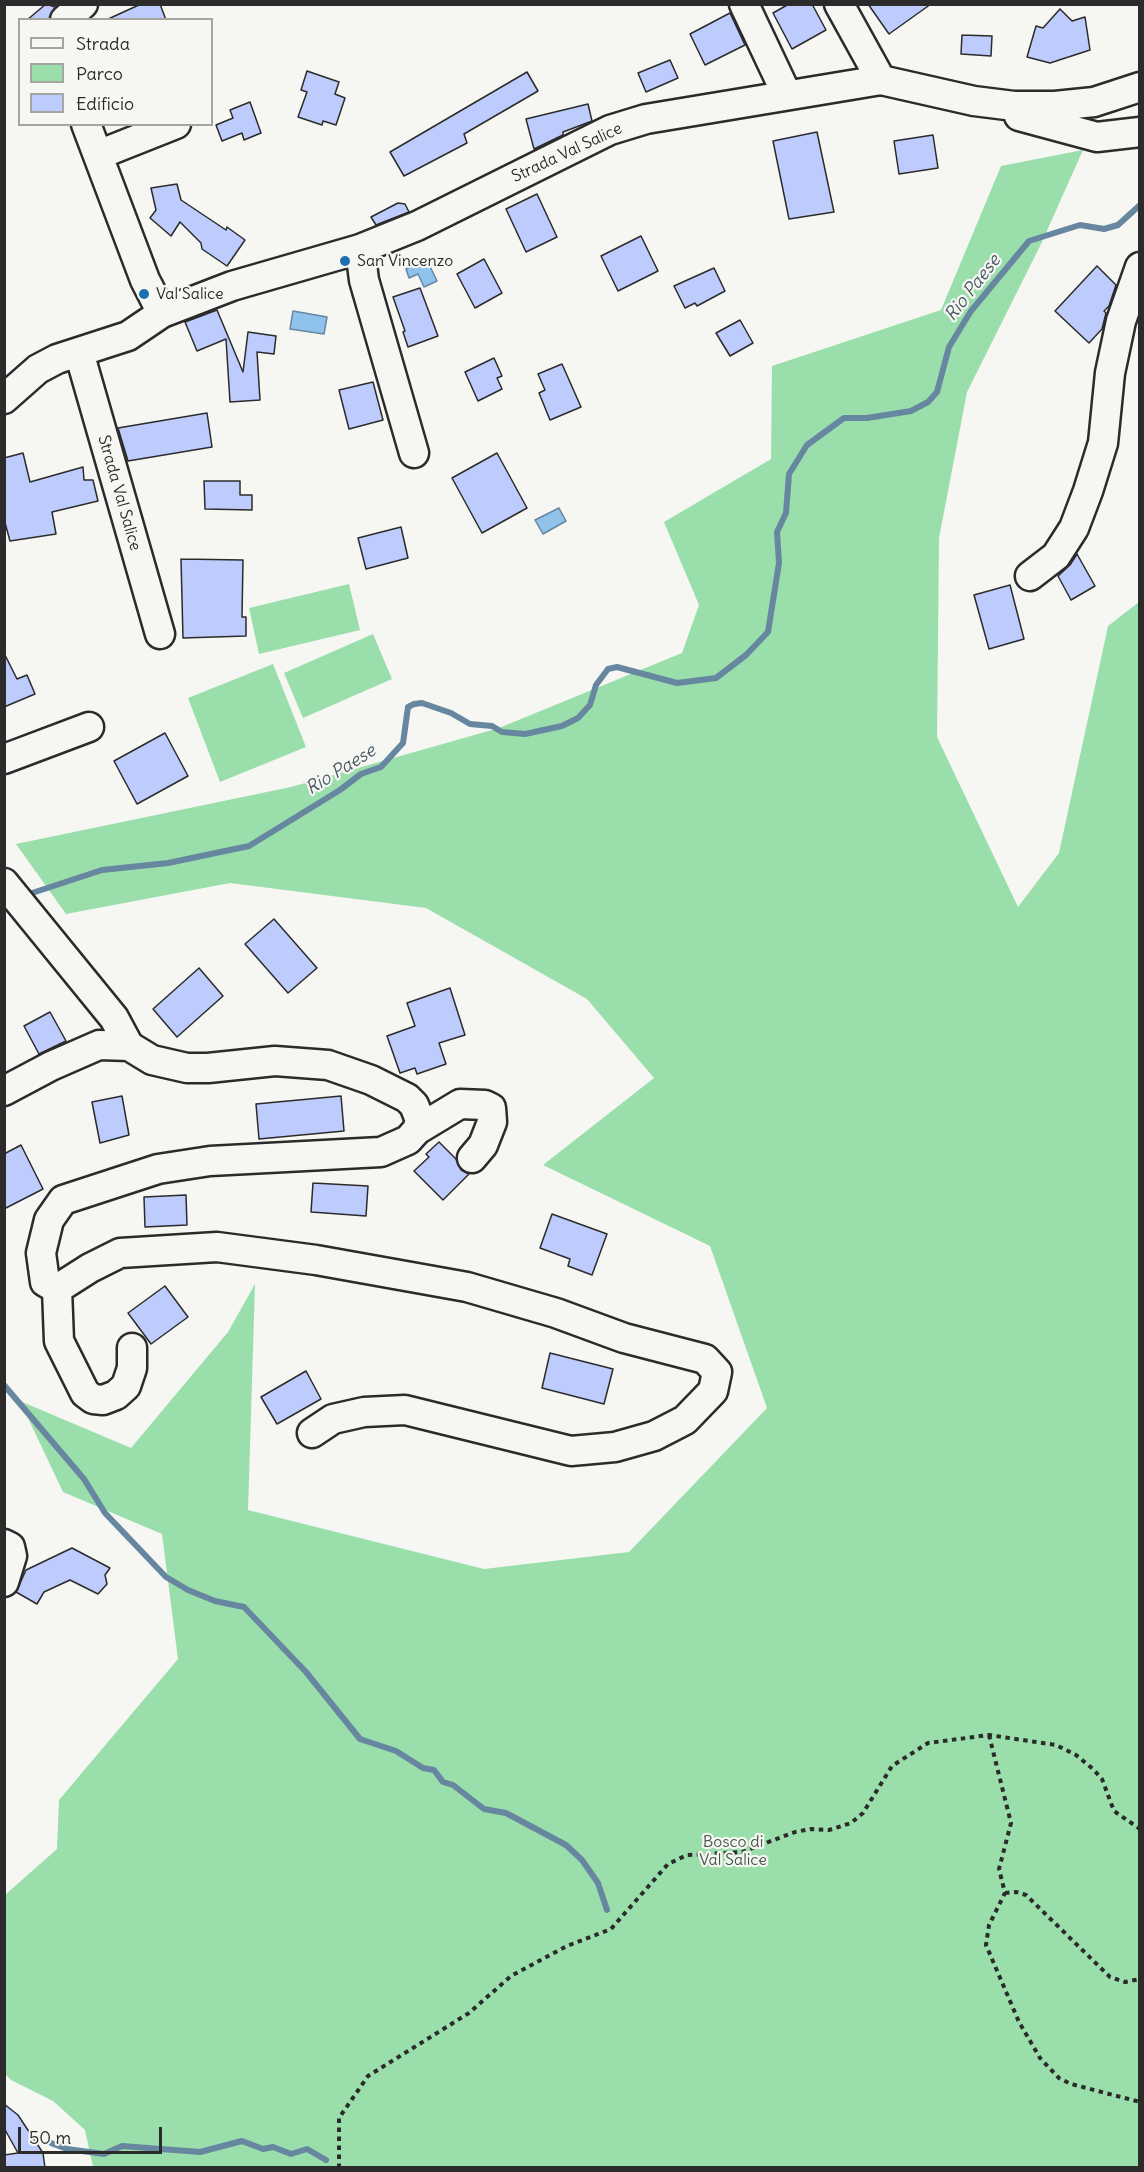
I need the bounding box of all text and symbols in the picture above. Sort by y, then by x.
legend [18,18,213,126]
text: Strada [76,32,130,55]
text: Parco [76,62,123,85]
text: Edificio [76,92,134,115]
street label: Strada Val Salice [509,119,625,187]
place label: San Vincenzo [357,251,453,271]
water label: Rio Paese [940,251,1006,325]
marker: San Vincenzo [338,254,352,268]
place label: Val Salice [156,284,224,304]
marker: Val Salice [137,287,151,301]
street label: Strada Val Salice [93,433,145,553]
water label: Rio Paese [302,740,380,800]
park label: Bosco di Val Salice [699,1832,767,1870]
scale bar [21,2115,165,2153]
text: 50 m [29,2126,71,2149]

